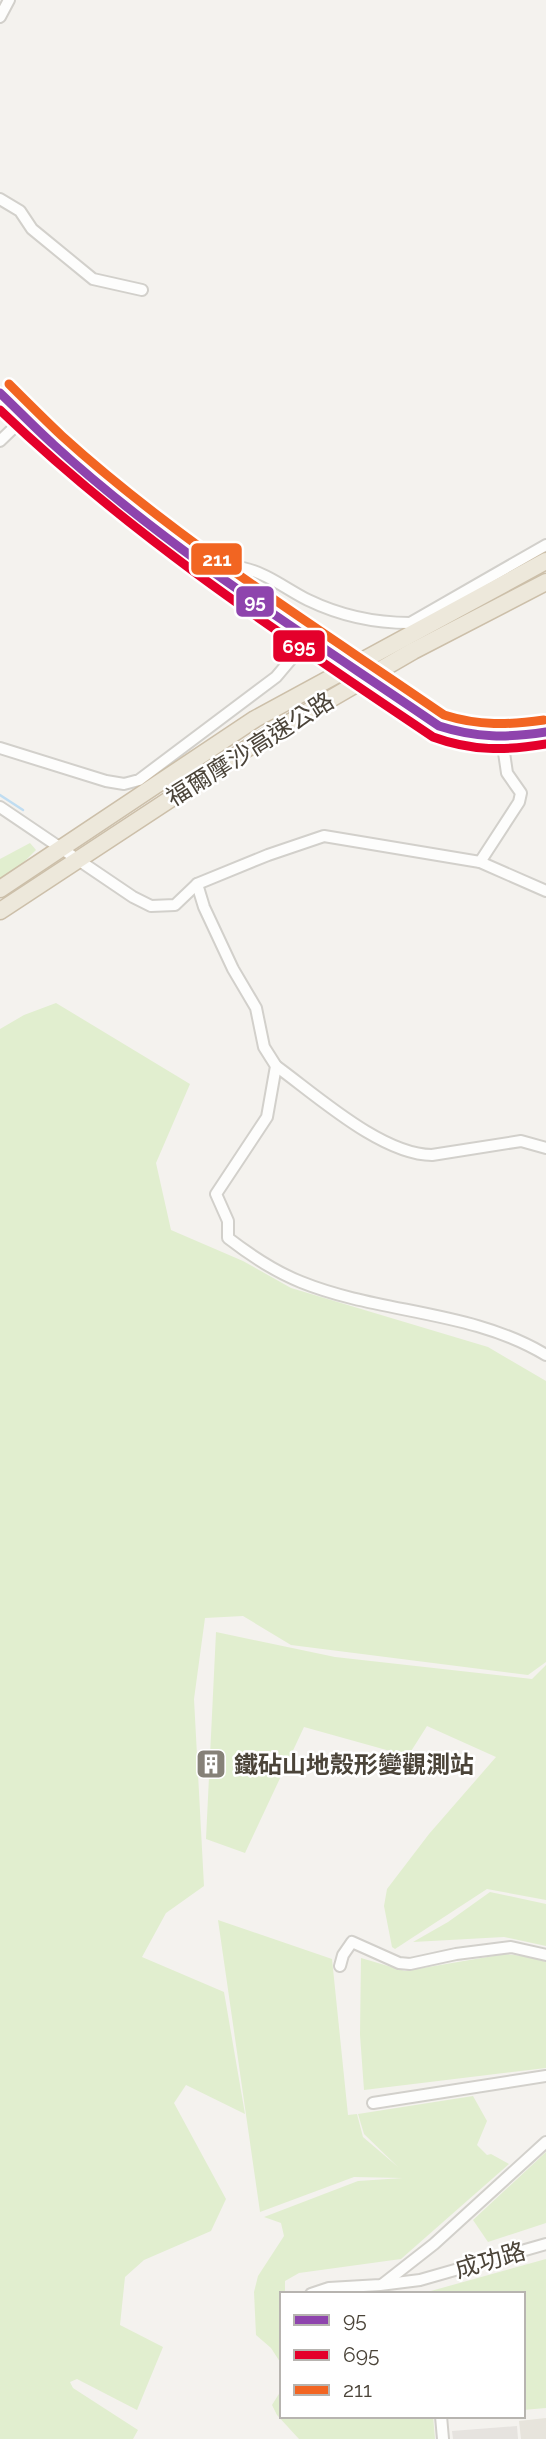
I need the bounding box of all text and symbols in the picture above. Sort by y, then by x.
line badge: 211 [190,542,243,576]
text: 211 [202,548,232,570]
line badge: 95 [235,585,275,618]
text: 95 [244,590,266,612]
line badge: 695 [272,629,326,663]
text: 695 [282,635,316,657]
street label: 福爾摩沙高速公路 [161,686,339,812]
building icon: 鐵砧山地殼形變觀測站 [194,1747,228,1781]
place label: 鐵砧山地殼形變觀測站 [234,1750,474,1779]
street label: 成功路 [451,2236,529,2284]
legend [280,2292,525,2418]
text: 95 [343,2307,367,2332]
text: 695 [343,2342,379,2367]
text: 211 [343,2377,372,2402]

